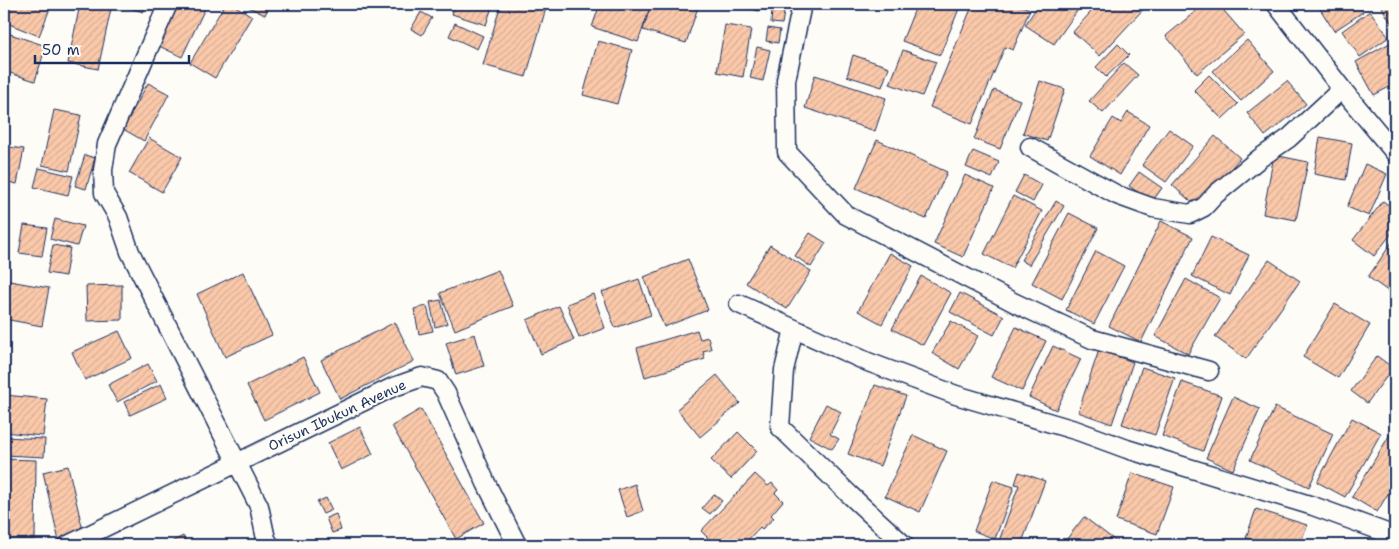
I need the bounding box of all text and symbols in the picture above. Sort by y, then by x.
scale bar [35,32,189,64]
text: 50 m [42,40,80,60]
street label: Orisun Ibukun Avenue [265,375,409,455]

